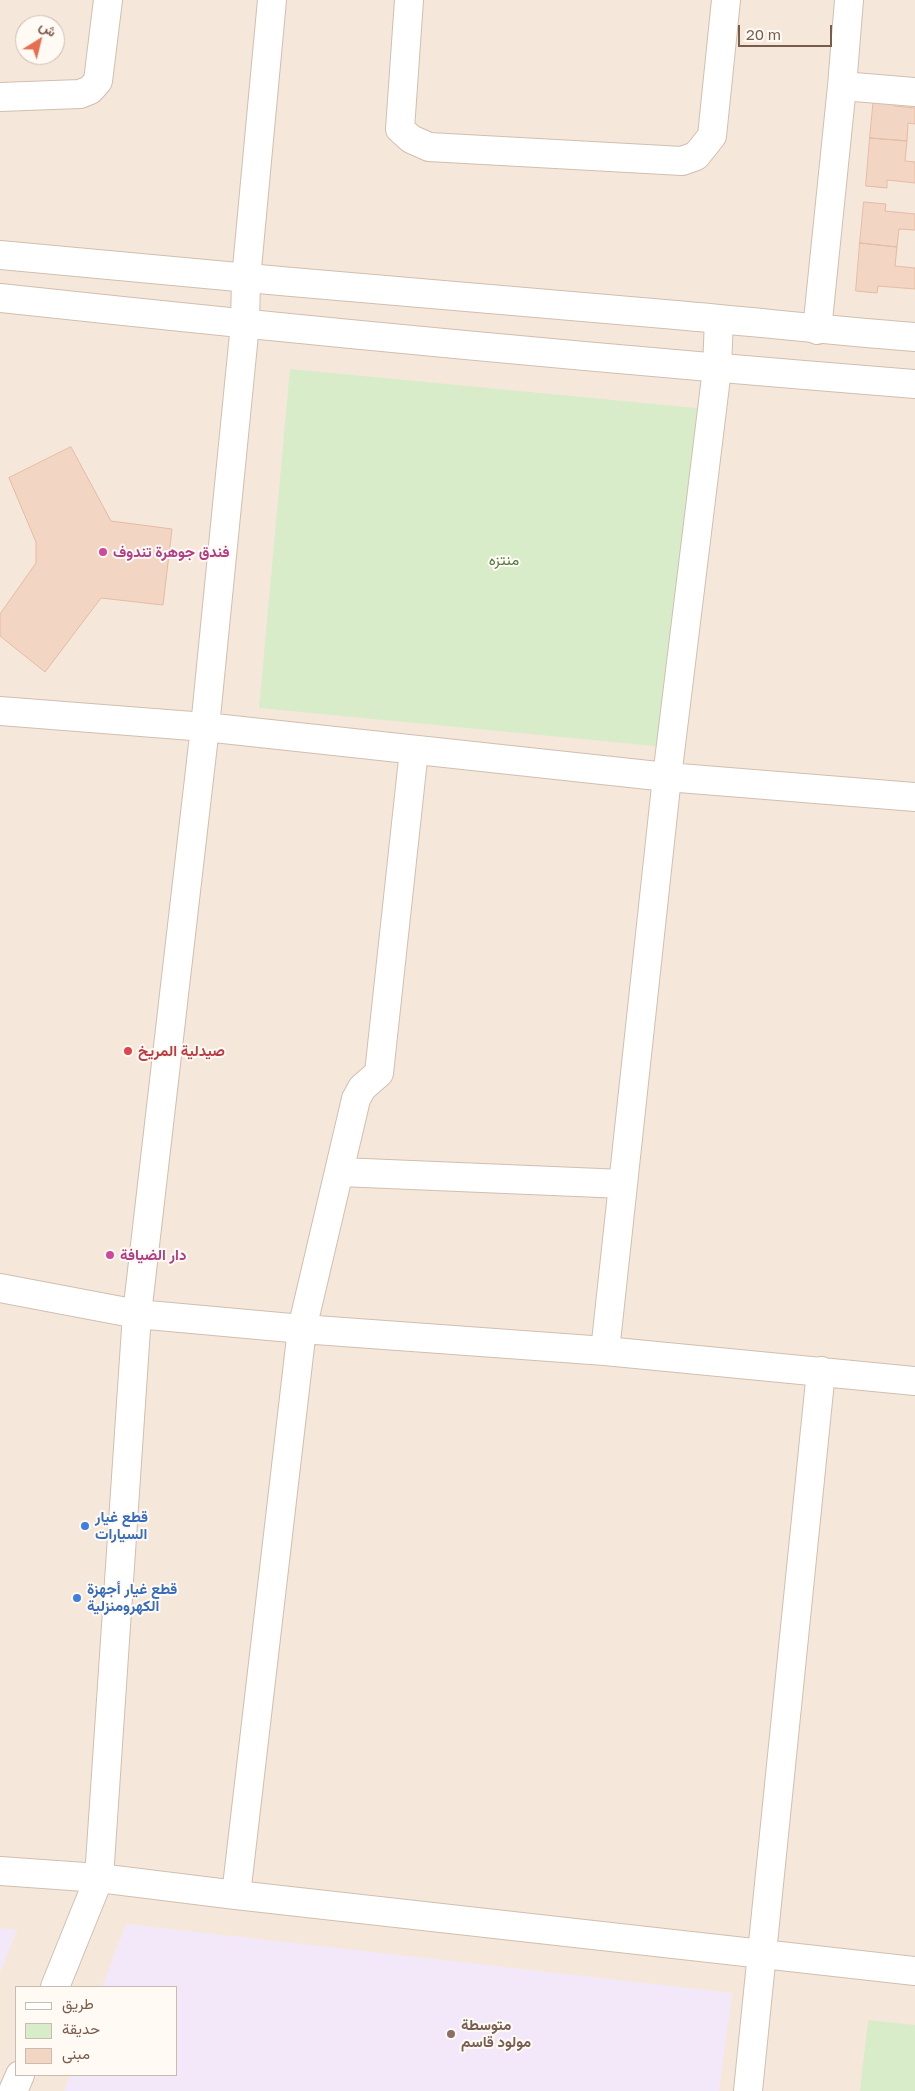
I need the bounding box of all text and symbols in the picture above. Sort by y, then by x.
north arrow [15,15,65,65]
scale bar [740,15,834,47]
text: ش [37,16,60,40]
text: 20 m [746,25,781,43]
place label: فندق جوهرة تندوف [113,543,230,561]
marker: فندق جوهرة تندوف [97,546,109,558]
park label: منتزه [489,551,519,569]
place label: صيدلية المريخ [138,1042,225,1060]
marker: صيدلية المريخ [122,1045,134,1057]
place label: دار الضيافة [120,1246,186,1264]
marker: دار الضيافة [104,1249,116,1261]
place label: قطع غيار السيارات [95,1508,148,1543]
marker: قطع غيار السيارات [79,1520,91,1532]
place label: قطع غيار أجهزة الكهرومنزلية [87,1580,177,1615]
marker: قطع غيار أجهزة الكهرومنزلية [71,1592,83,1604]
legend [15,1986,178,2076]
text: طريق [62,1994,94,2012]
place label: متوسطة مولود قاسم [461,2016,531,2051]
text: حديقة [62,2019,100,2037]
marker: متوسطة مولود قاسم [445,2028,457,2040]
text: مبنى [62,2044,90,2062]

